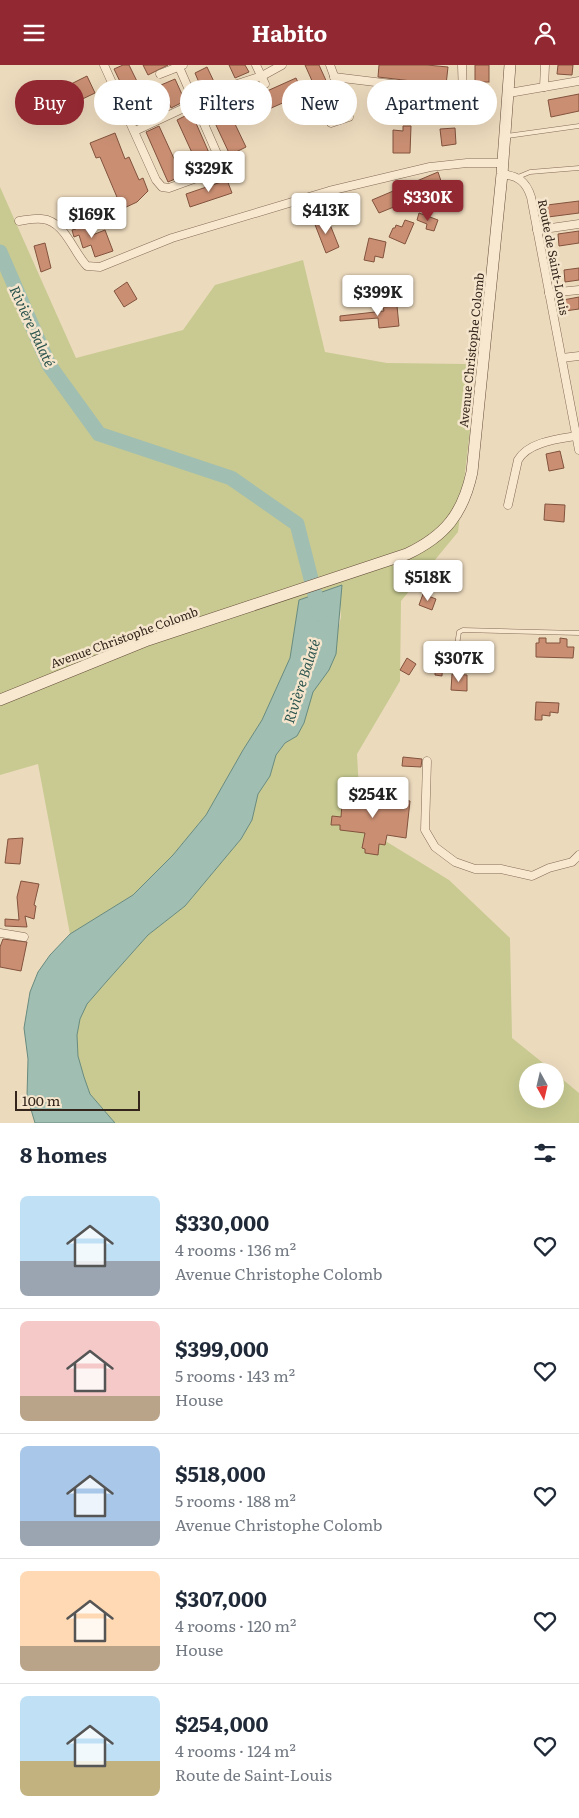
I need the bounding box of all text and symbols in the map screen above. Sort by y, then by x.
text: Habito [252,16,327,49]
icon: menu [20,19,48,47]
icon: person [531,19,559,47]
chip: Buy [15,80,84,125]
chip: Rent [94,80,170,125]
chip: Filters [180,80,272,125]
chip: New [282,80,357,125]
chip: Apartment [367,80,497,125]
pin: $329K [174,151,244,193]
text: $329K [185,155,233,179]
pin: $330K [393,179,463,222]
text: $330K [403,184,453,208]
pin: $413K [291,193,361,235]
pin: $169K [57,197,127,239]
text: $413K [302,197,350,221]
street label: Route de Saint-Louis [534,198,574,317]
text: $169K [68,201,116,225]
street label: Avenue Christophe Colomb [454,272,488,428]
pin: $399K [343,275,413,317]
text: $399K [353,279,403,303]
water label: Rivière Balaté [5,282,61,370]
pin: $518K [393,559,463,602]
text: $518K [405,564,451,588]
street label: Avenue Christophe Colomb [48,602,200,672]
water label: Rivière Balaté [278,636,324,726]
pin: $307K [424,641,494,683]
text: $307K [434,645,484,669]
pin: $254K [338,777,408,819]
text: $254K [349,781,397,805]
north arrow [519,1063,564,1107]
map controls [519,1063,564,1108]
scale bar [15,1088,140,1111]
text: 100 m [22,1090,60,1110]
text: 8 homes [20,1138,107,1169]
icon: filters [531,1139,559,1167]
text: $330,000 [175,1206,269,1237]
icon: home [60,1216,120,1276]
icon: heart [531,1232,559,1260]
text: 4 rooms · 136 m² [175,1237,296,1261]
text: Avenue Christophe Colomb [175,1261,383,1285]
text: $399,000 [175,1332,269,1363]
icon: home [60,1341,120,1401]
icon: heart [531,1357,559,1385]
text: 5 rooms · 143 m² [175,1363,295,1387]
text: House [175,1387,223,1411]
text: $518,000 [175,1457,266,1488]
icon: home [60,1466,120,1526]
icon: heart [531,1482,559,1510]
text: 5 rooms · 188 m² [175,1488,296,1512]
text: Avenue Christophe Colomb [175,1512,383,1536]
text: $307,000 [175,1582,267,1613]
icon: home [60,1591,120,1651]
icon: heart [531,1607,559,1635]
text: 4 rooms · 120 m² [175,1613,296,1637]
text: House [175,1637,223,1661]
text: $254,000 [175,1707,268,1738]
icon: home [60,1716,120,1776]
icon: heart [531,1732,559,1760]
text: 4 rooms · 124 m² [175,1738,296,1762]
text: Route de Saint-Louis [175,1762,332,1786]

